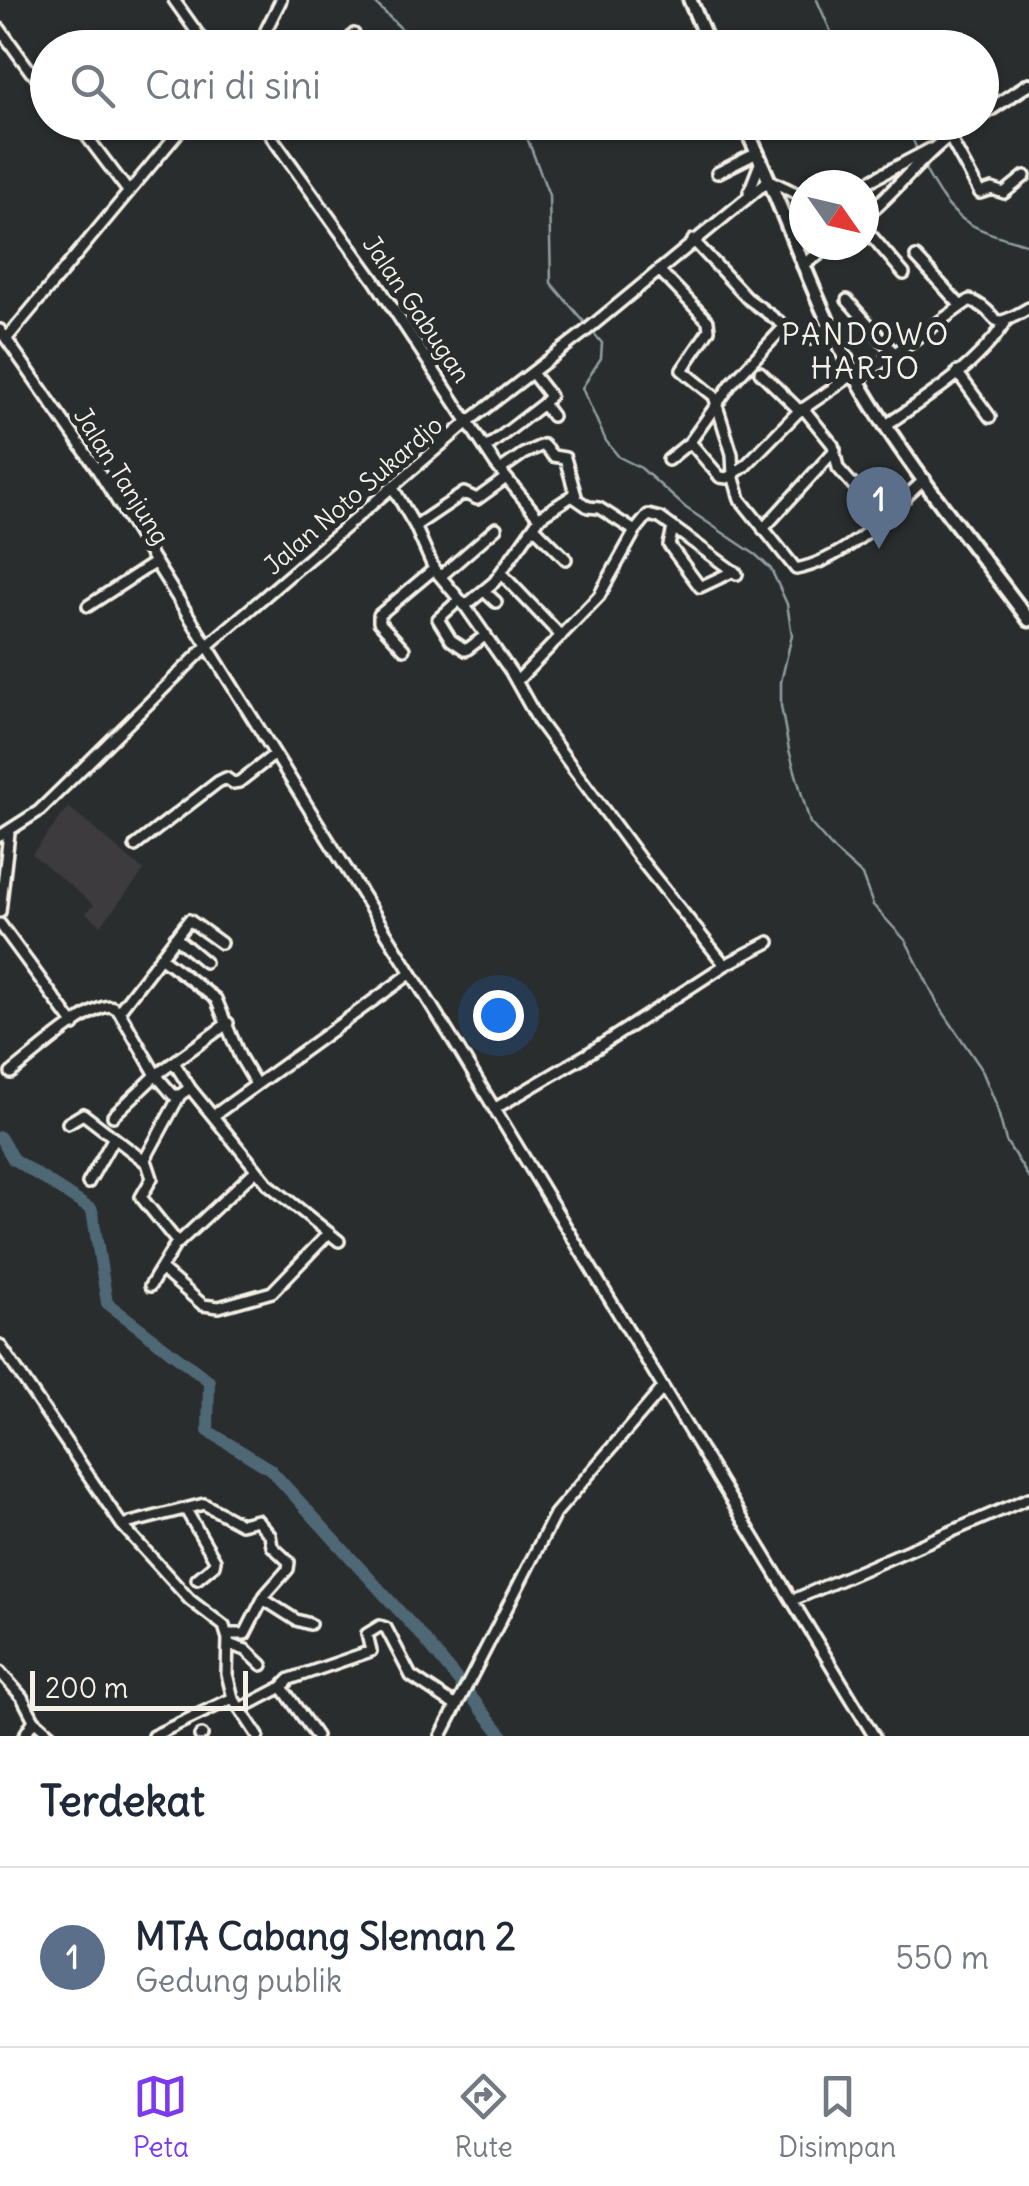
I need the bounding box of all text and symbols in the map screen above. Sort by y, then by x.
search box [30,30,999,140]
icon: search [65,58,120,113]
text: Cari di sini [145,62,321,109]
north arrow [789,170,879,260]
street label: Jalan Gabugan [356,229,478,389]
district label: PANDOWO HARJO [781,315,951,387]
street label: Jalan Tanjung [67,401,177,551]
street label: Jalan Noto Sukardjo [257,409,449,581]
pin: 1 [846,466,912,549]
your location [473,990,524,1041]
scale bar [30,1666,248,1710]
text: 200 m [45,1670,128,1706]
text: Terdekat [40,1775,205,1827]
text: MTA Cabang Sleman 2 [135,1913,516,1960]
text: 1 [66,1937,79,1978]
text: 550 m [895,1937,989,1978]
text: Gedung publik [135,1960,342,2001]
tab: Peta [133,2069,189,2165]
tab: Rute [455,2069,513,2165]
tab: Disimpan [778,2069,896,2165]

